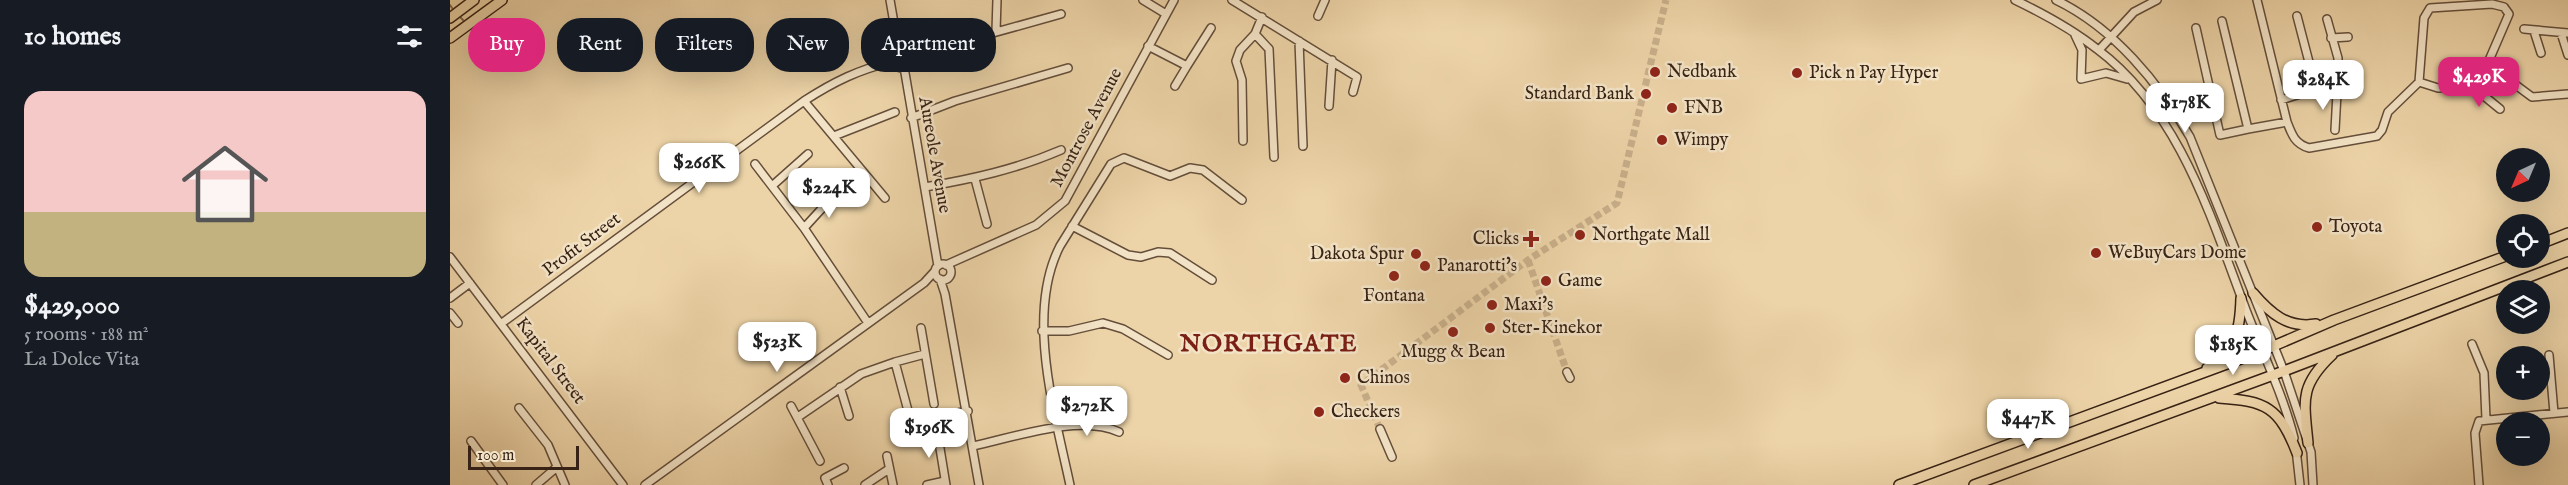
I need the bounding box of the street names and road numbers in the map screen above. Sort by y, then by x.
street label: Montrose Avenue [1046,64,1128,192]
street label: Aureole Avenue [912,94,956,215]
street label: Profit Street [538,208,626,282]
street label: Kapital Street [510,313,590,409]

